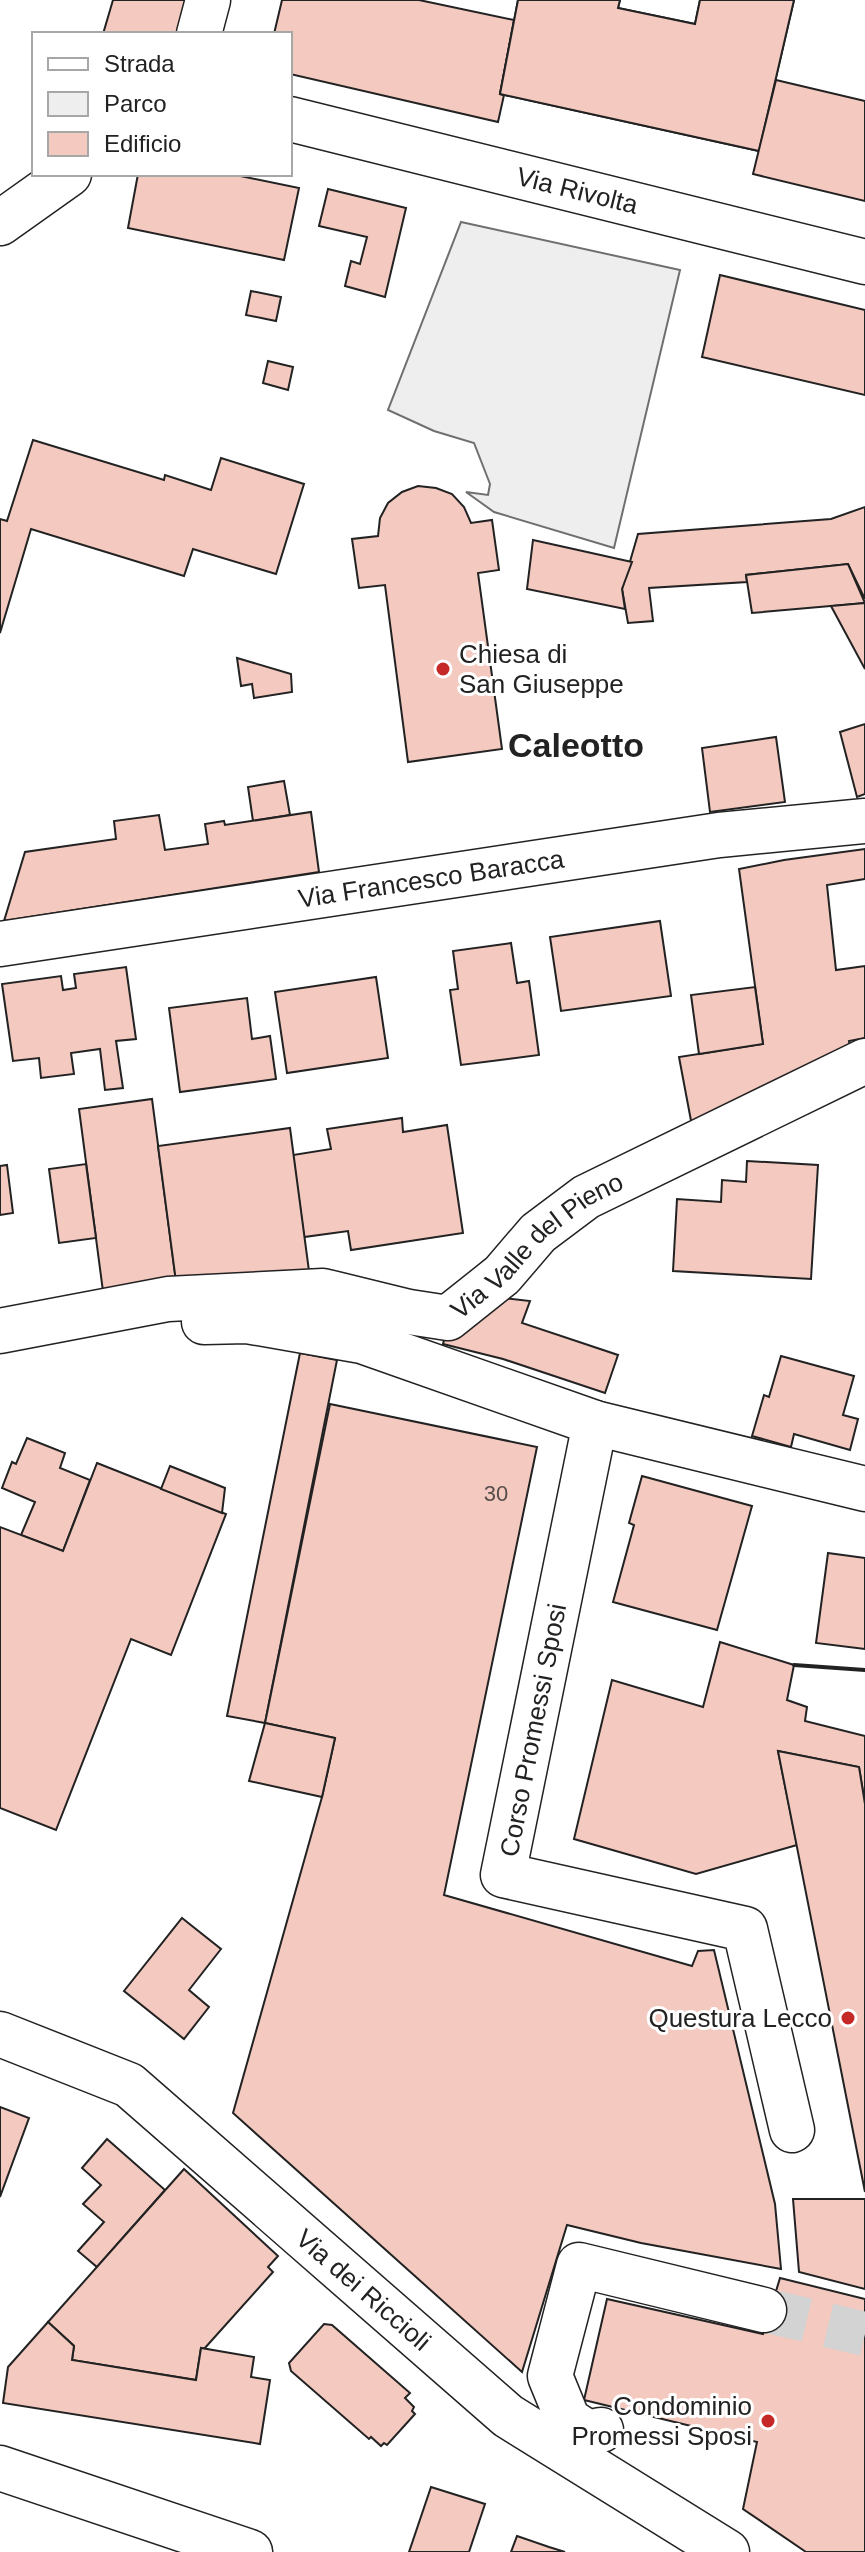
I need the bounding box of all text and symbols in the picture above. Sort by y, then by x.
legend [32,32,292,176]
text: Strada [104,50,175,77]
text: Parco [104,90,167,117]
text: Edificio [104,130,181,157]
street label: Via Rivolta [514,161,641,220]
place label: Chiesa di San Giuseppe [459,639,624,699]
marker: Chiesa di San Giuseppe [434,660,452,678]
district label: Caleotto [508,726,644,764]
street label: Via Francesco Baracca [296,844,567,914]
street label: Via Valle del Pieno [445,1166,628,1325]
house number: 30 [484,1481,508,1506]
street label: Corso Promessi Sposi [494,1601,572,1859]
place label: Questura Lecco [648,2003,832,2033]
marker: Questura Lecco [839,2009,857,2027]
street label: Via dei Riccioli [290,2223,437,2357]
place label: Condominio Promessi Sposi [571,2391,752,2451]
marker: Condominio Promessi Sposi [759,2412,777,2430]

